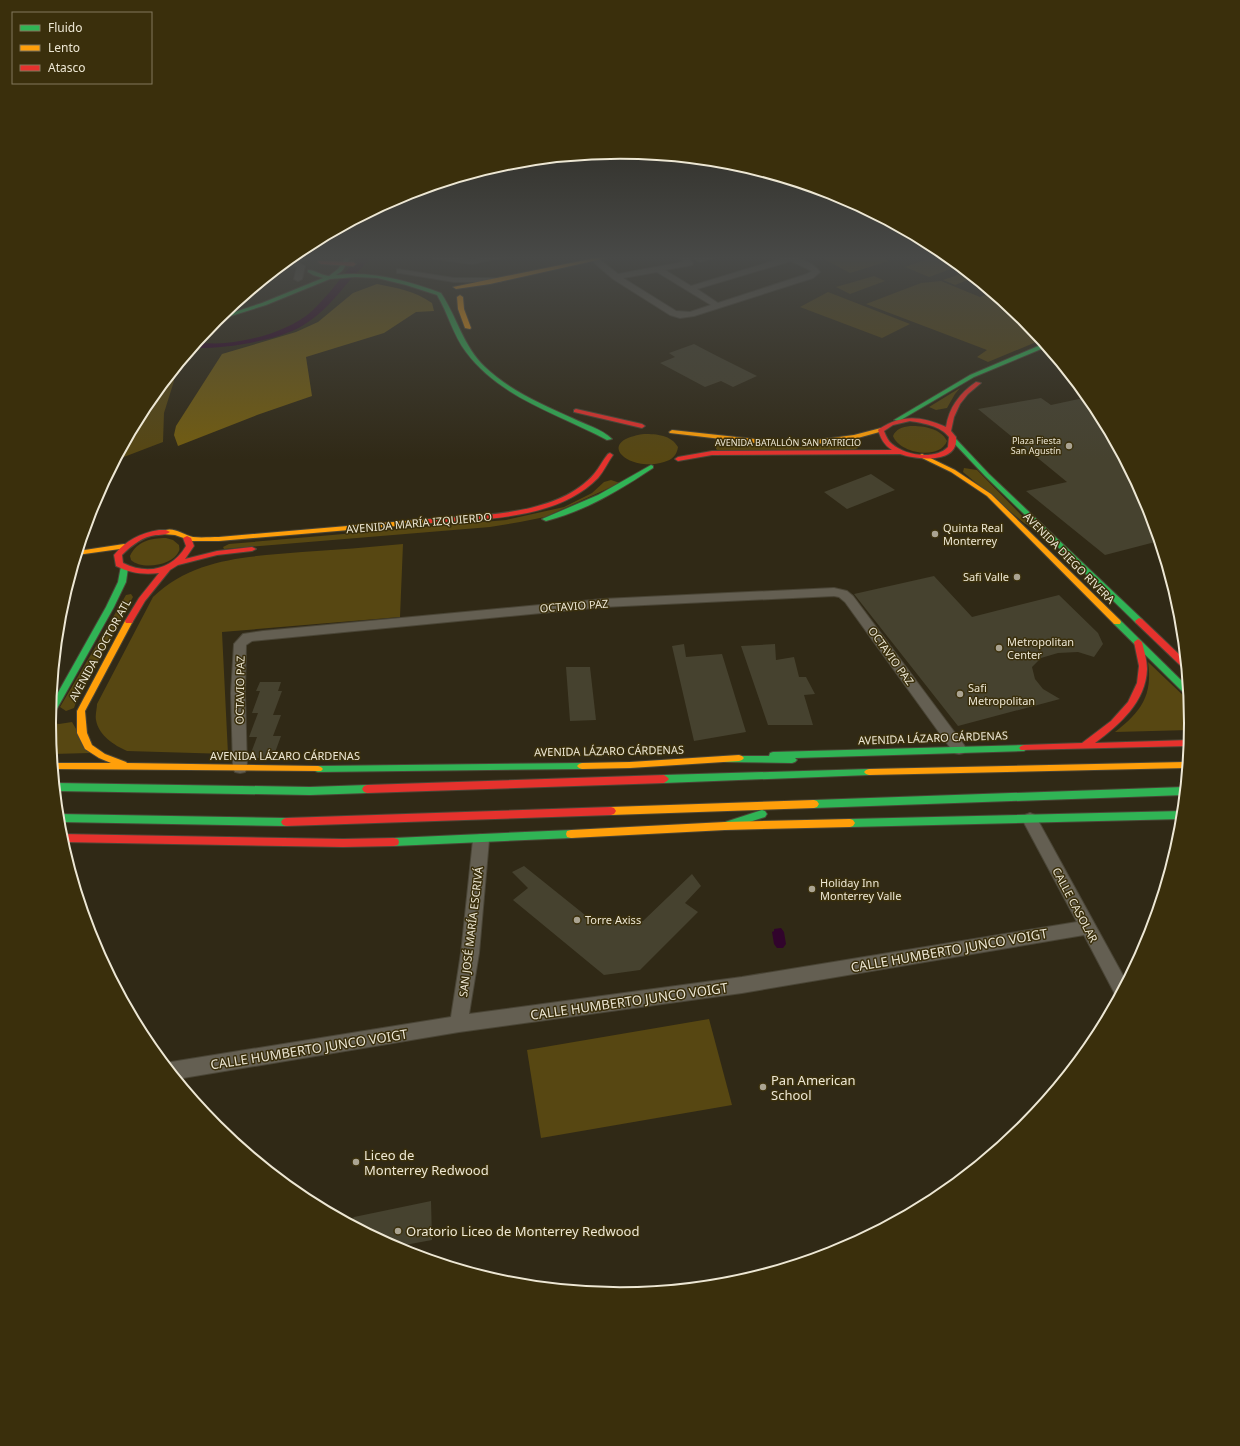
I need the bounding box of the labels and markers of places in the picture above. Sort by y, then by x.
place label: Plaza Fiesta San Agustín [1011,434,1061,457]
marker: Plaza Fiesta San Agustín [1064,441,1074,451]
place label: Quinta Real Monterrey [943,520,1003,548]
marker: Quinta Real Monterrey [930,529,940,539]
place label: Safi Valle [963,569,1009,584]
marker: Safi Valle [1012,572,1022,582]
place label: Metropolitan Center [1007,634,1074,662]
marker: Metropolitan Center [994,643,1004,653]
place label: Safi Metropolitan [968,680,1035,708]
marker: Safi Metropolitan [955,689,965,699]
place label: Holiday Inn Monterrey Valle [820,875,901,903]
marker: Holiday Inn Monterrey Valle [807,884,817,894]
place label: Torre Axiss [585,912,641,927]
marker: Torre Axiss [572,915,582,925]
place label: Pan American School [771,1071,856,1104]
marker: Pan American School [758,1082,768,1092]
place label: Liceo de Monterrey Redwood [364,1146,489,1179]
marker: Liceo de Monterrey Redwood [351,1157,361,1167]
place label: Oratorio Liceo de Monterrey Redwood [406,1222,639,1240]
marker: Oratorio Liceo de Monterrey Redwood [393,1226,403,1236]

